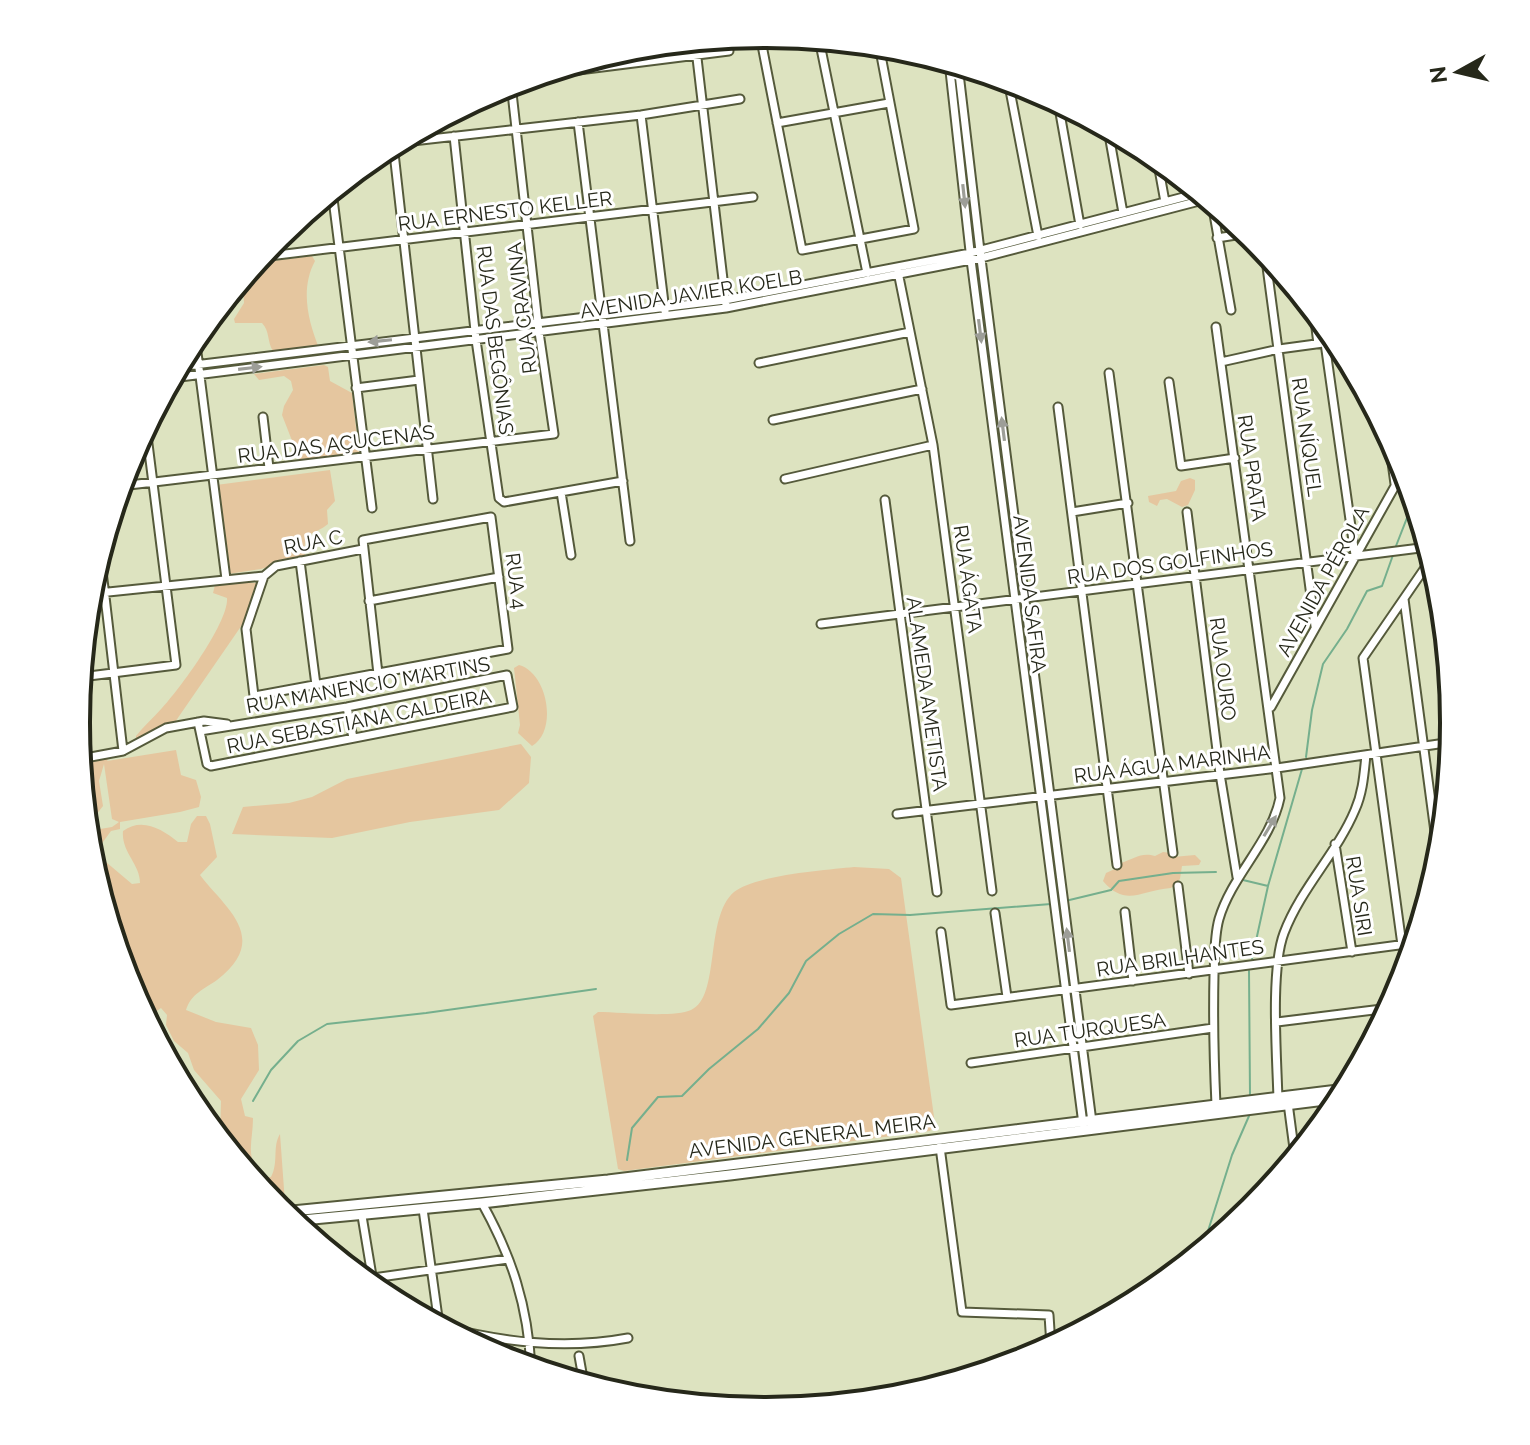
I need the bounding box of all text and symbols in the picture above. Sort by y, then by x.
north arrow [1418,32,1498,112]
text: N [1424,65,1452,85]
one-way arrow [957,183,970,208]
street label: RUA ERNESTO KELLER [396,186,614,236]
street label: RUA CRAVINA [502,240,542,375]
street label: RUA DAS BEGÔNIAS [471,244,519,436]
street label: AVENIDA JAVIER KOELB [578,265,804,323]
one-way arrow [974,319,987,344]
one-way arrow [367,335,392,348]
one-way arrow [237,362,262,375]
street label: RUA NÍQUEL [1287,376,1327,498]
street label: RUA PRATA [1233,413,1271,523]
one-way arrow [996,416,1009,441]
street label: RUA DAS AÇUCENAS [236,420,436,468]
street label: AVENIDA PÉROLA [1272,501,1374,660]
street label: AVENIDA SAFIRA [1008,514,1052,675]
street label: RUA ÁGATA [949,523,988,635]
street label: RUA C [282,525,345,559]
street label: RUA DOS GOLFINHOS [1066,537,1274,589]
street label: RUA 4 [501,551,531,611]
street label: ALAMEDA AMETISTA [901,595,953,793]
street label: RUA OURO [1205,616,1241,722]
street label: RUA MANENCIO MARTINS [244,652,492,718]
street label: RUA SEBASTIANA CALDEIRA [225,683,494,758]
street label: RUA ÁGUA MARINHA [1072,740,1272,788]
one-way arrow [1262,815,1276,837]
street label: RUA SIRI [1341,854,1377,938]
one-way arrow [1061,927,1074,952]
street label: RUA BRILHANTES [1095,934,1265,982]
street label: RUA TURQUESA [1013,1007,1168,1053]
street label: AVENIDA GENERAL MEIRA [687,1109,937,1163]

